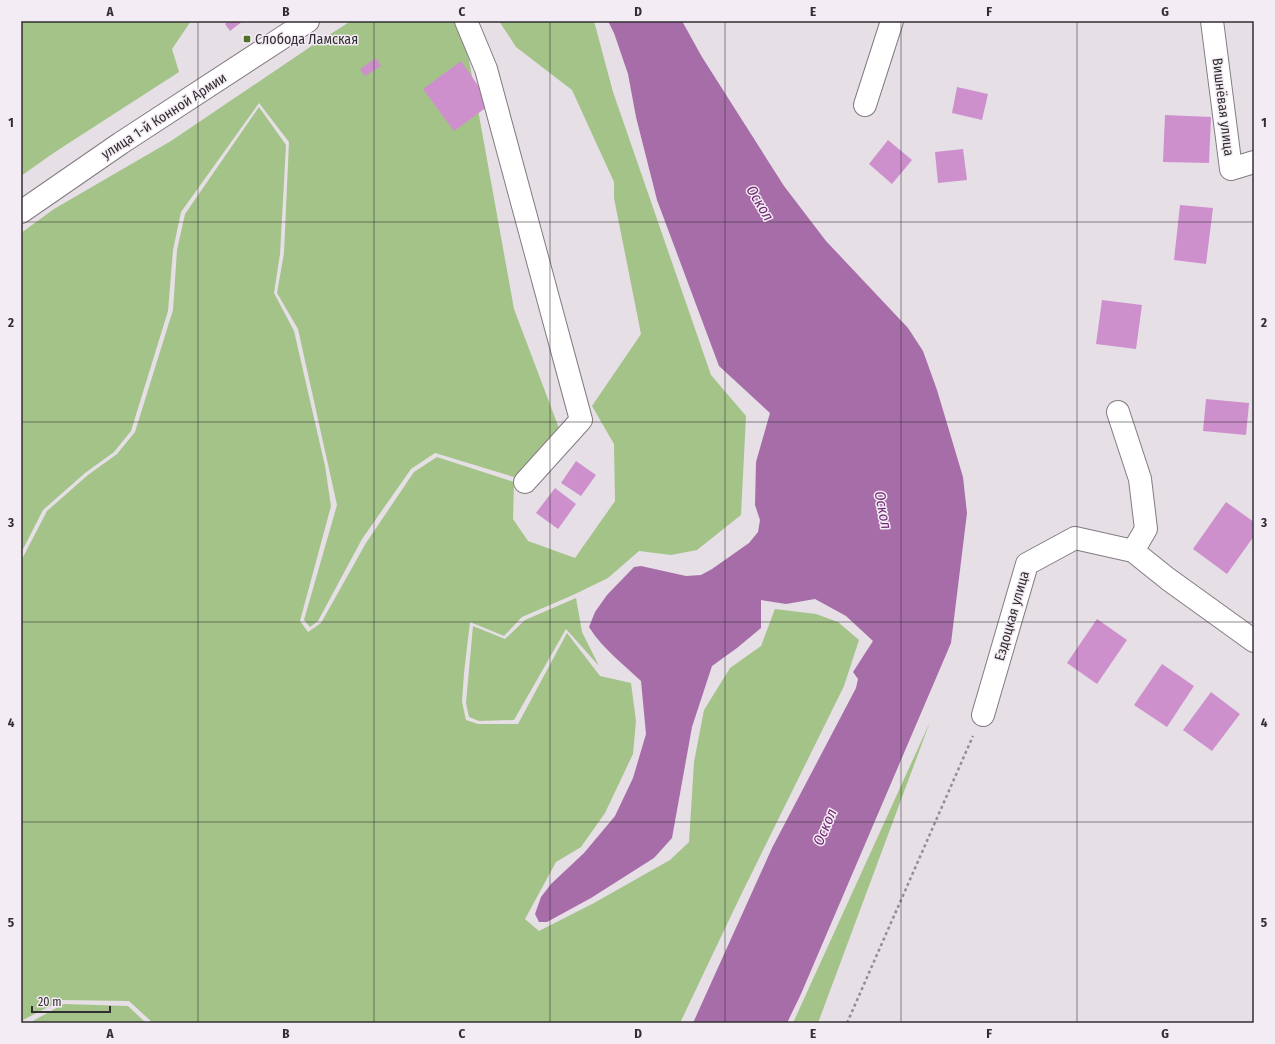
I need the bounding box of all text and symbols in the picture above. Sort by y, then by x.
text: A [105,4,114,19]
text: B [282,4,290,19]
text: C [459,4,466,19]
text: D [634,4,642,19]
text: E [810,4,816,19]
text: F [986,4,992,19]
text: G [1161,4,1169,19]
place label: Слобода Ламская [255,31,358,48]
marker: Слобода Ламская [242,34,252,44]
street label: Вишнёвая улица [1209,57,1237,157]
street label: улица 1-й Конной Армии [98,69,230,163]
text: 1 [8,115,14,130]
text: 1 [1261,115,1267,130]
water label: Оскол [742,182,778,224]
text: 2 [7,315,14,330]
text: 2 [1260,315,1267,330]
water label: Оскол [871,489,896,531]
text: 3 [7,515,14,530]
text: 3 [1260,515,1267,530]
street label: Ездоцкая улица [991,569,1033,663]
text: 4 [8,715,15,730]
text: 4 [1261,715,1268,730]
water label: Оскол [809,806,841,848]
text: 5 [8,915,14,930]
text: 5 [1261,915,1267,930]
scale bar [32,988,110,1014]
text: 20 m [38,995,62,1009]
text: A [105,1026,114,1041]
text: B [282,1026,290,1041]
text: C [459,1026,466,1041]
text: D [634,1026,642,1041]
text: E [810,1026,816,1041]
text: F [986,1026,992,1041]
text: G [1161,1026,1169,1041]

